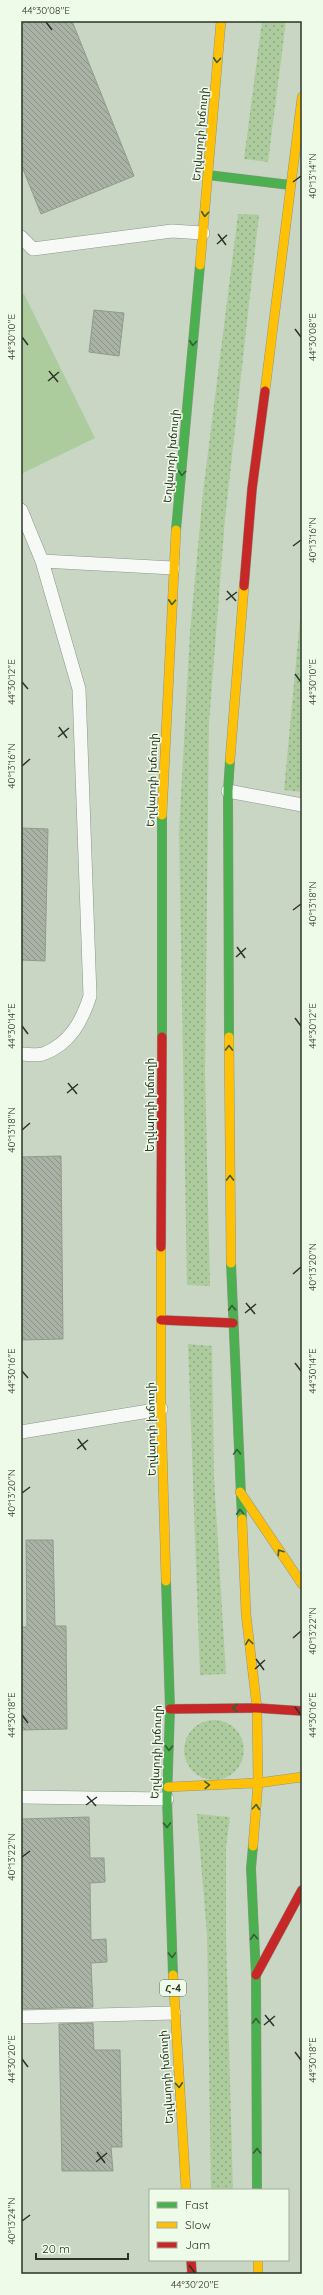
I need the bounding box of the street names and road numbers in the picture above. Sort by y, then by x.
street label: Եղվարդի խճուղի [189,87,211,181]
street label: Եղվարդի խճուղի [160,409,182,503]
street label: Եղվարդի խճուղի [143,733,161,827]
street label: Եղվարդի խճուղի [143,1058,157,1152]
street label: Եղվարդի խճուղի [143,1382,159,1476]
street label: Եղվարդի խճուղի [147,1705,165,1799]
road number: Հ-4 [160,1980,186,1996]
street label: Եղվարդի խճուղի [156,2030,176,2124]

